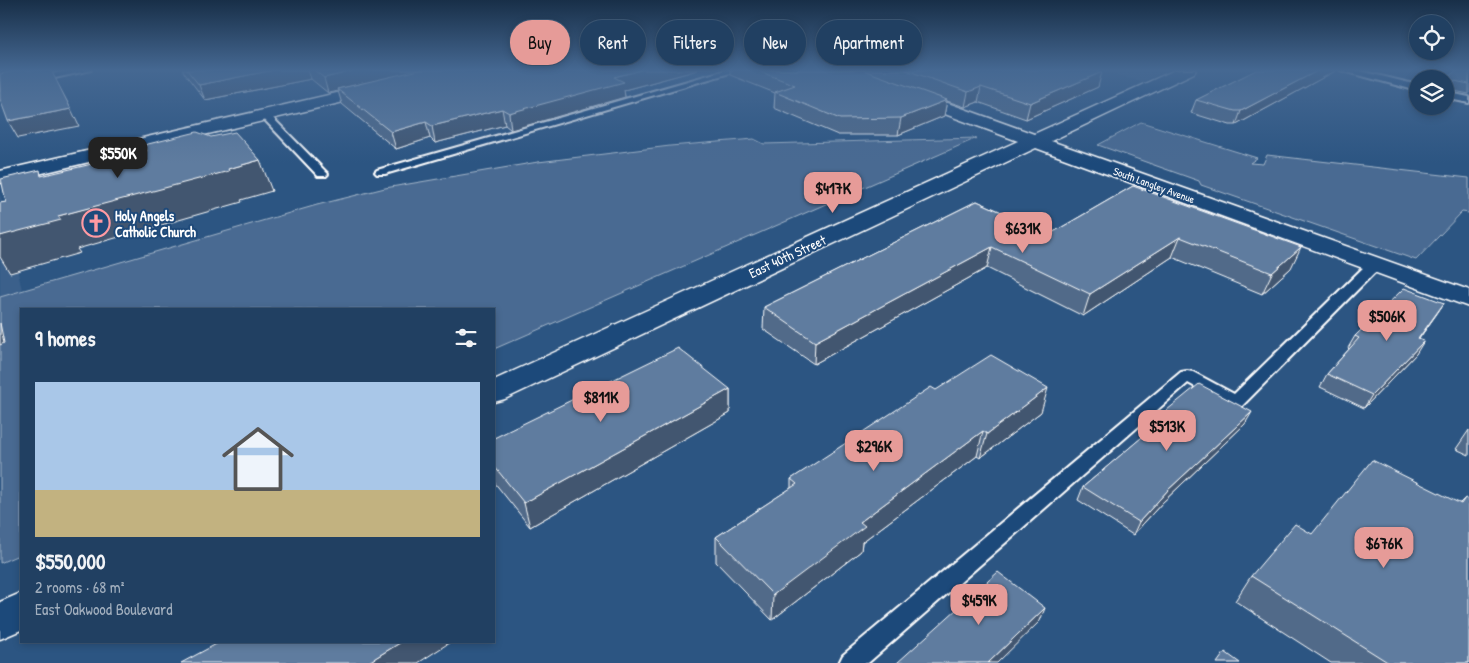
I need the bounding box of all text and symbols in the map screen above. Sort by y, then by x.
map controls [1409,15,1454,115]
button: locate [1409,15,1454,60]
chip: Buy [510,20,570,65]
chip: Rent [580,20,646,65]
chip: Filters [656,20,734,65]
chip: New [744,20,806,65]
chip: Apartment [816,20,922,65]
button: layers [1409,70,1454,115]
pin: $550K [83,136,153,179]
text: $550K [99,142,137,164]
street label: South Langley Avenue [1111,164,1197,206]
pin: $417K [798,172,868,214]
text: $417K [815,177,851,199]
place label: Holy Angels Catholic Church [115,206,196,241]
church icon: Holy Angels Catholic Church [81,208,111,238]
pin: $631K [988,212,1058,254]
text: $631K [1005,217,1041,239]
street label: East 40th Street [745,230,829,282]
pin: $506K [1352,300,1422,342]
text: $506K [1369,305,1405,327]
text: 9 homes [35,324,96,353]
icon: filters [452,324,480,352]
pin: $811K [566,380,636,423]
text: $811K [583,386,619,408]
pin: $513K [1132,410,1202,452]
icon: home [213,414,303,504]
text: $513K [1149,415,1185,437]
pin: $296K [839,430,909,472]
text: $296K [856,435,892,457]
pin: $676K [1349,526,1419,569]
text: $676K [1365,532,1403,554]
text: $550,000 [35,547,105,576]
text: 2 rooms · 68 m² [35,576,124,598]
pin: $459K [944,584,1014,626]
text: $459K [961,589,997,611]
text: East Oakwood Boulevard [35,598,172,620]

